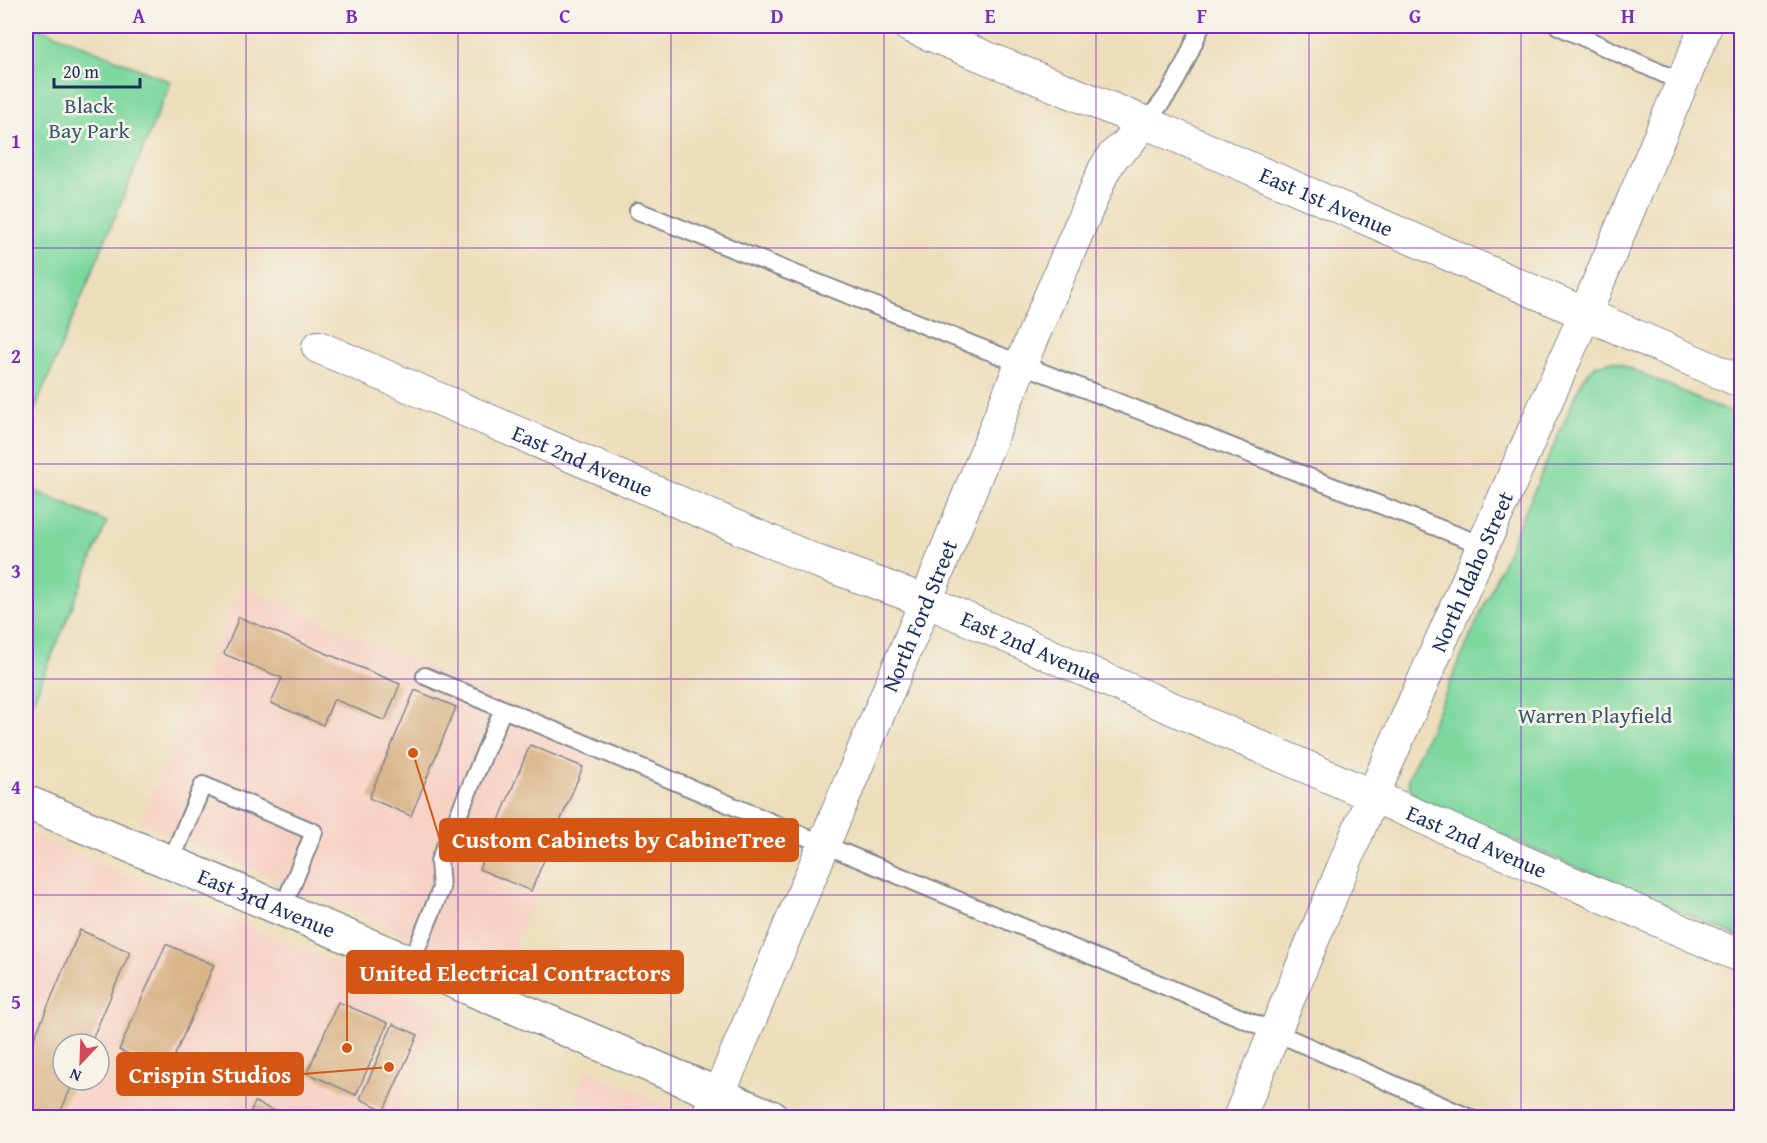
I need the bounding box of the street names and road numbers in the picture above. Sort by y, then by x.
street label: East 1st Avenue [1255,158,1398,244]
street label: East 2nd Avenue [507,416,658,505]
street label: North Idaho Street [1422,486,1521,657]
street label: North Ford Street [874,535,965,697]
street label: East 2nd Avenue [956,602,1107,692]
street label: East 2nd Avenue [1402,797,1552,886]
street label: East 3rd Avenue [193,860,341,946]

